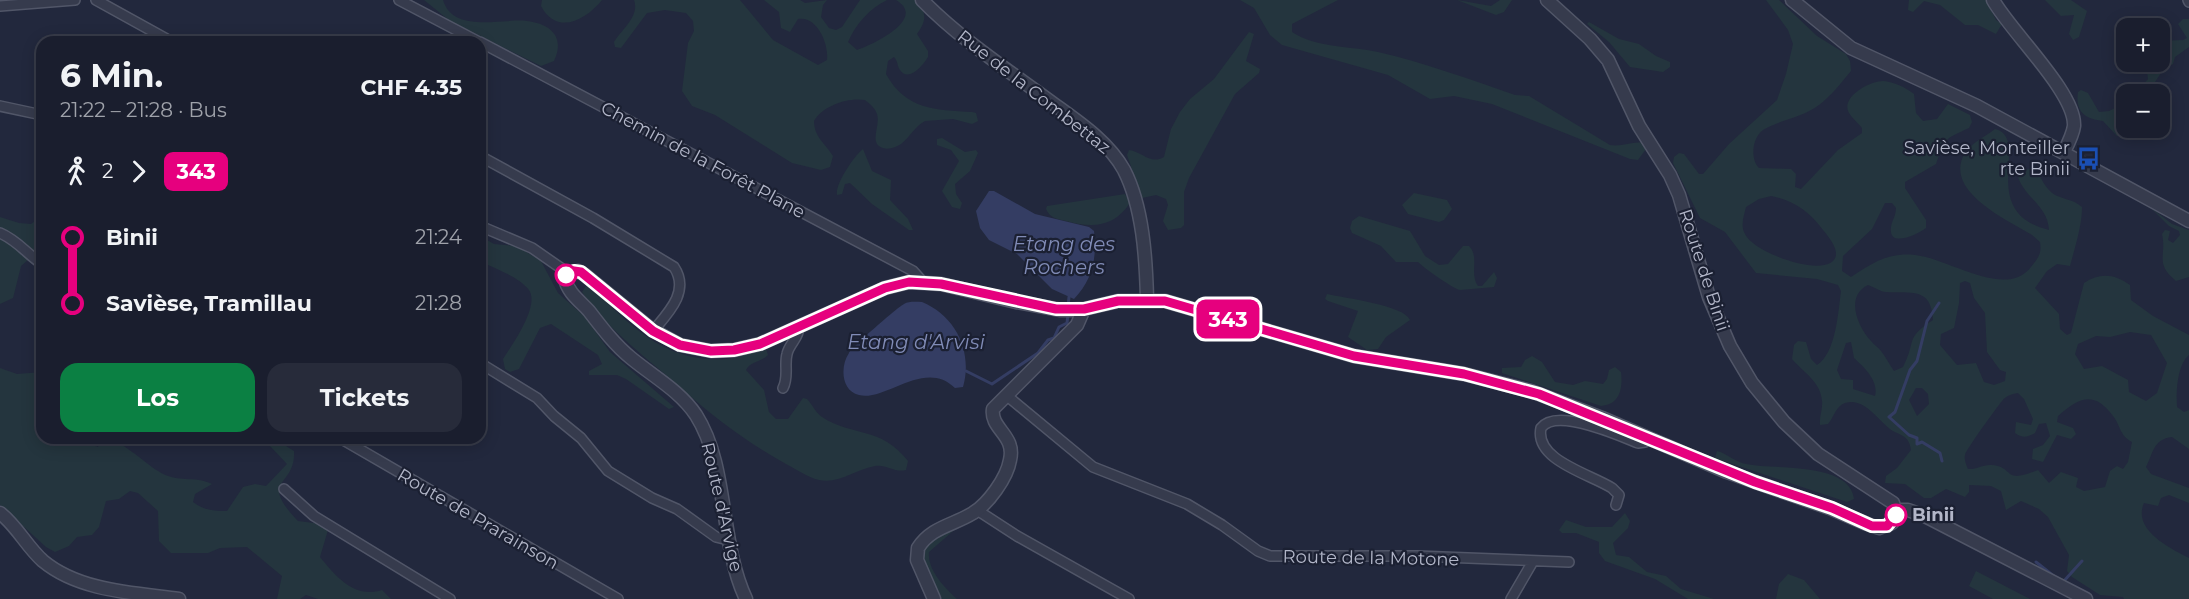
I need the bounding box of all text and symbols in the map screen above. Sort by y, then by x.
map controls [2116,18,2170,138]
button: + [2116,18,2170,72]
street label: Rue de la Combettaz [953,25,1115,159]
text: 6 Min. [60,55,163,95]
text: CHF 4.35 [361,74,462,101]
button: − [2116,84,2170,138]
street label: Chemin de la Forêt Plane [597,97,809,223]
text: 21:22 – 21:28 · Bus [60,98,227,122]
place label: Savièse, Monteiller rte Binii [1904,137,2070,180]
bus stop icon: Savièse, Monteiller rte Binii [2075,145,2101,171]
icon: walk [60,155,93,188]
icon: forward [122,155,155,188]
text: 2 [102,159,113,183]
text: 343 [176,159,216,184]
street label: Route de Binii [1674,206,1734,334]
text: Binii [106,224,158,251]
text: 21:24 [415,225,462,249]
water label: Etang des Rochers [1013,232,1115,279]
unlabelled marker [555,264,577,286]
text: Savièse, Tramillau [106,290,312,317]
text: 21:28 [415,291,462,315]
line badge: 343 [1194,300,1262,338]
text: 343 [1208,307,1248,332]
water label: Etang d'Arvisi [847,330,985,354]
button: Los [60,363,255,432]
button: Tickets [267,363,462,432]
street label: Route d'Arvige [696,440,748,574]
street label: Route de Prarainson [393,464,563,574]
marker: Binii [1885,504,1907,526]
place label: Binii [1912,504,1954,526]
street label: Route de la Motone [1282,545,1460,571]

